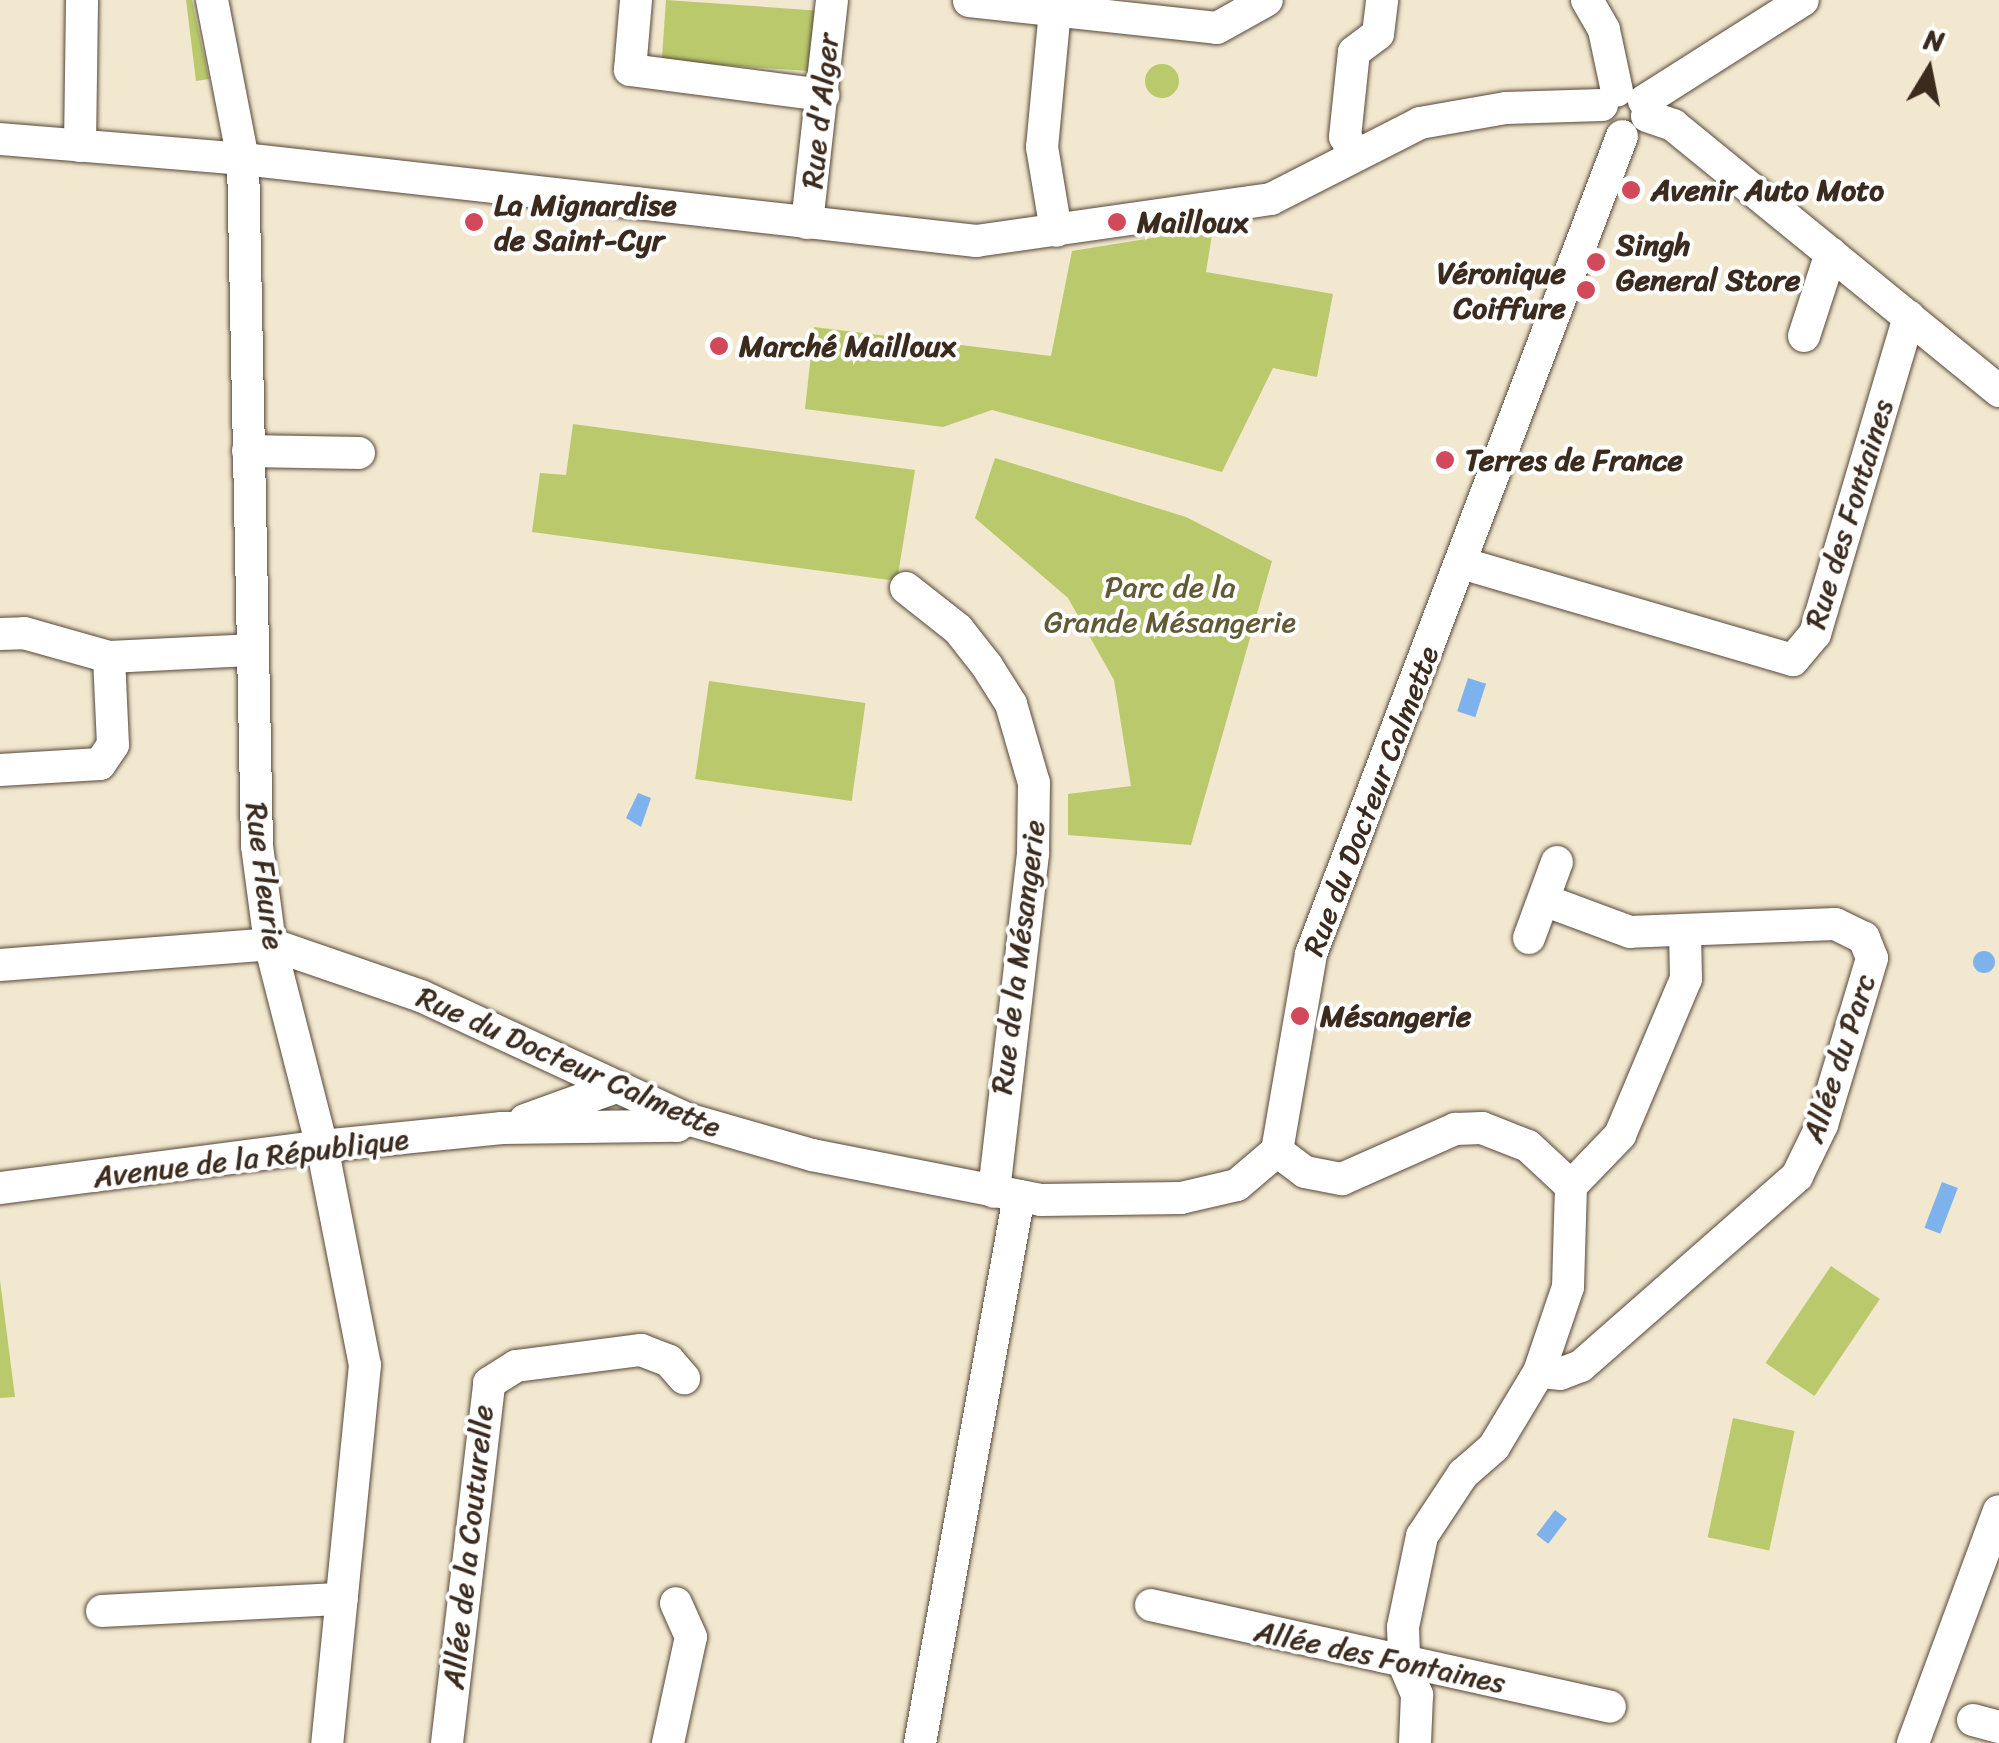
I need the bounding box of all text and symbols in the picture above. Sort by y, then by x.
text: N [1920,14,1948,66]
north arrow [1879,20,1979,120]
street label: Rue d'Alger [794,32,846,190]
place label: Avenir Auto Moto [1651,172,1885,208]
marker: Avenir Auto Moto [1620,179,1642,201]
place label: La Mignardise de Saint-Cyr [494,187,675,258]
place label: Mailloux [1137,204,1248,240]
marker: La Mignardise de Saint-Cyr [463,211,485,233]
marker: Mailloux [1106,211,1128,233]
place label: Singh General Store [1616,227,1800,298]
marker: Singh General Store [1585,251,1607,273]
place label: Véronique Coiffure [1437,255,1566,326]
marker: Véronique Coiffure [1575,279,1597,301]
place label: Marché Mailloux [739,328,956,364]
marker: Marché Mailloux [708,335,730,357]
street label: Rue des Fontaines [1797,394,1901,634]
place label: Terres de France [1465,442,1684,478]
marker: Terres de France [1434,449,1456,471]
park label: Parc de la Grande Mésangerie [1044,569,1296,640]
street label: Rue du Docteur Calmette [1295,640,1447,962]
street label: Rue Fleurie [238,799,292,953]
street label: Rue de la Mésangerie [983,816,1053,1098]
street label: Allée du Parc [1795,969,1883,1147]
street label: Rue du Docteur Calmette [411,978,727,1146]
place label: Mésangerie [1320,998,1471,1034]
marker: Mésangerie [1289,1005,1311,1027]
street label: Avenue de la République [91,1121,411,1195]
street label: Allée de la Couturelle [435,1403,501,1691]
street label: Allée des Fontaines [1250,1613,1510,1701]

